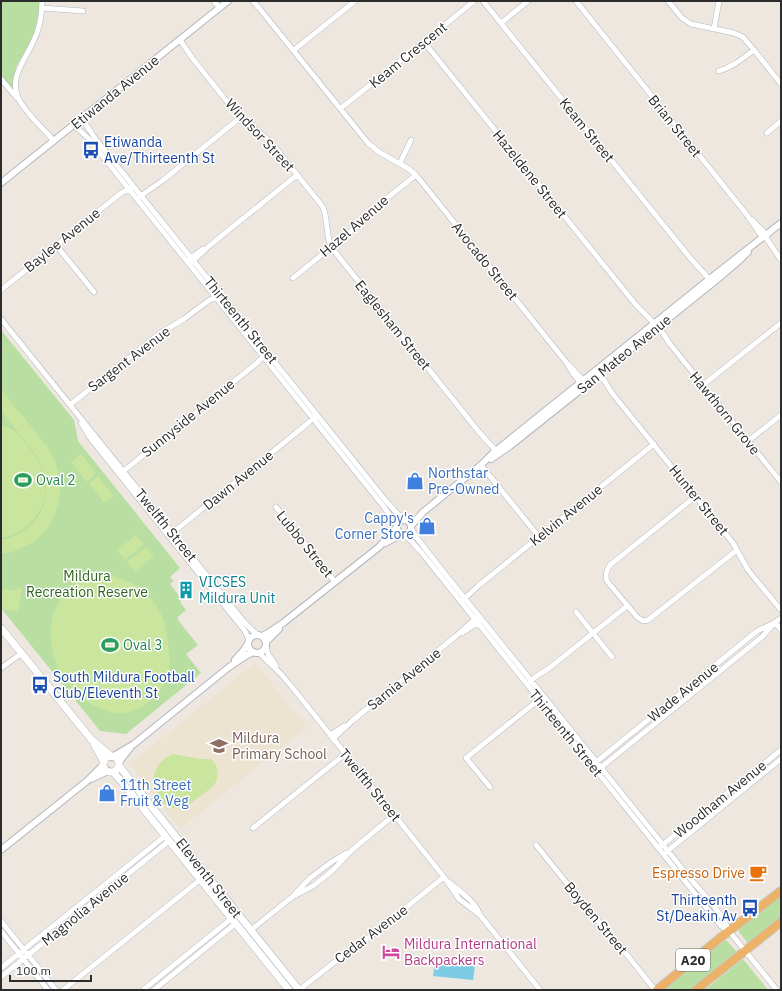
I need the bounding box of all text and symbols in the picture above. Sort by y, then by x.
street label: Keam Crescent [365,18,451,92]
street label: Etiwanda Avenue [67,51,163,133]
street label: Brian Street [644,91,706,161]
street label: Keam Street [556,94,618,166]
street label: Windsor Street [222,95,299,175]
street label: Hazeldene Street [489,126,571,222]
place label: Etiwanda Ave/Thirteenth St [104,133,215,167]
bus stop icon: Etiwanda Ave/Thirteenth St [81,140,101,160]
street label: Hazel Avenue [316,191,392,261]
street label: Baylee Avenue [20,204,104,276]
street label: Avocado Street [448,218,522,304]
street label: Thirteenth Street [200,273,282,367]
street label: Eaglesham Street [351,276,435,374]
street label: San Mateo Avenue [573,310,675,398]
street label: Sargent Avenue [84,322,174,396]
street label: Hawthorn Grove [686,368,764,459]
street label: Sunnyside Avenue [138,375,239,461]
street label: Dawn Avenue [199,446,277,514]
street label: Hunter Street [665,461,733,539]
place label: Northstar Pre-Owned [428,464,499,498]
sports icon: Oval 2 [13,470,33,490]
place label: Oval 2 [36,471,76,489]
shop icon: Northstar Pre-Owned [405,471,425,491]
street label: Kelvin Avenue [526,480,606,550]
street label: Twelfth Street [131,485,201,565]
street label: Lubbo Street [273,507,337,581]
place label: Cappy's Corner Store [335,509,414,543]
shop icon: Cappy's Corner Store [417,516,437,536]
park label: Mildura Recreation Reserve [26,567,148,601]
place label: VICSES Mildura Unit [199,573,276,607]
building icon: VICSES Mildura Unit [176,580,196,600]
sports icon: Oval 3 [100,635,120,655]
place label: Oval 3 [123,636,163,654]
street label: Sarnia Avenue [363,644,445,714]
street label: Wade Avenue [644,658,722,726]
place label: South Mildura Football Club/Eleventh St [53,668,195,702]
bus stop icon: South Mildura Football Club/Eleventh St [30,675,50,695]
street label: Thirteenth Street [525,686,607,780]
place label: Mildura Primary School [232,729,327,763]
school or university icon: Mildura Primary School [209,736,229,756]
street label: Twelfth Street [335,745,405,825]
street label: Woodham Avenue [670,756,770,842]
place label: 11th Street Fruit & Veg [120,776,191,810]
shop icon: 11th Street Fruit & Veg [97,783,117,803]
street label: Eleventh Street [172,834,246,922]
cafe icon: Espresso Drive [748,863,768,883]
place label: Espresso Drive [652,864,745,882]
street label: Magnolia Avenue [38,868,132,950]
street label: Boyden Street [560,878,632,958]
place label: Thirteenth St/Deakin Av [656,891,737,925]
bus stop icon: Thirteenth St/Deakin Av [740,898,760,918]
street label: Cedar Avenue [331,900,411,967]
place label: Mildura International Backpackers [404,935,537,969]
hotel icon: Mildura International Backpackers [381,942,401,962]
road number: A20 [676,949,710,971]
scale bar [10,957,91,983]
text: 100 m [16,963,51,978]

